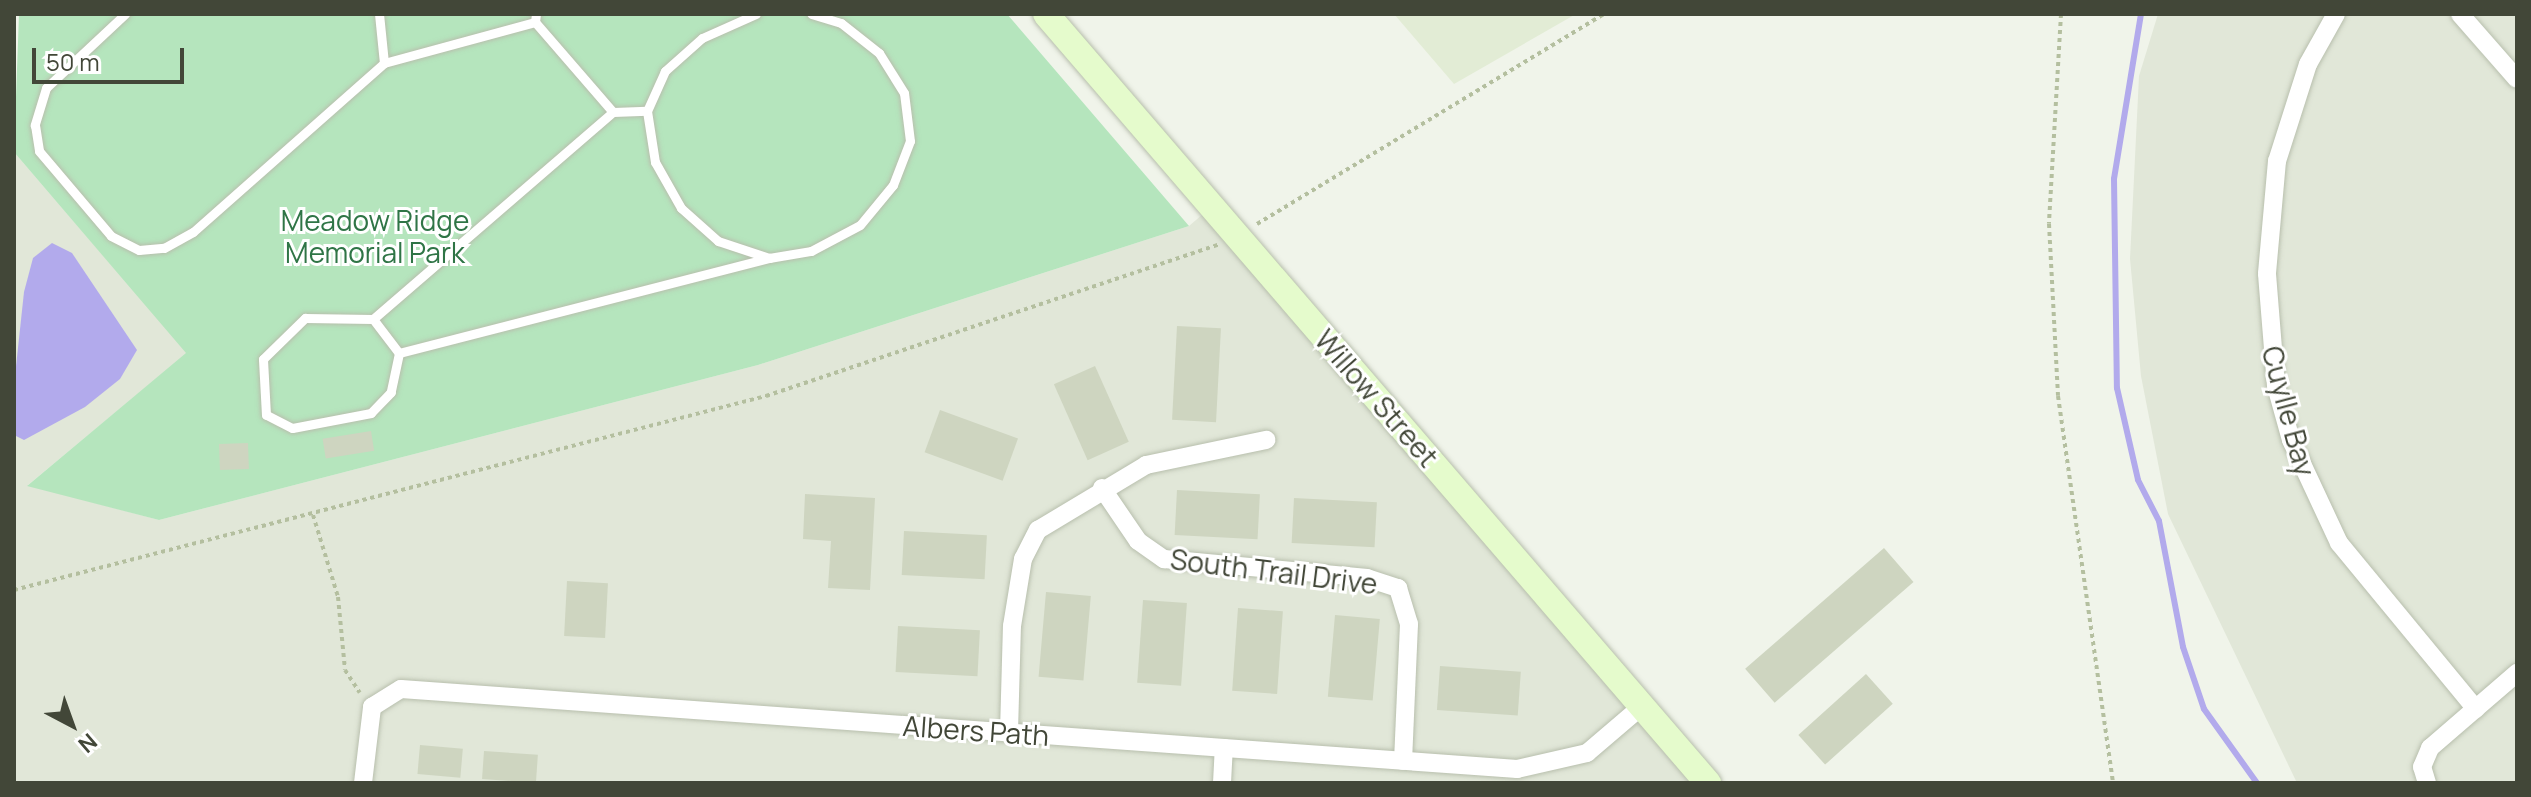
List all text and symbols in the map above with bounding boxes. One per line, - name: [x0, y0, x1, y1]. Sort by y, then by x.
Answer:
- scale bar: [36, 32, 188, 82]
- text: 50 m: [46, 45, 100, 78]
- park label: Meadow Ridge Memorial Park: [281, 203, 469, 269]
- street label: Willow Street: [1308, 323, 1446, 473]
- street label: Cuylle Bay: [2256, 342, 2322, 480]
- street label: South Trail Drive: [1169, 542, 1379, 600]
- north arrow: [32, 685, 112, 765]
- street label: Albers Path: [902, 708, 1050, 752]
- text: N: [72, 727, 104, 760]

